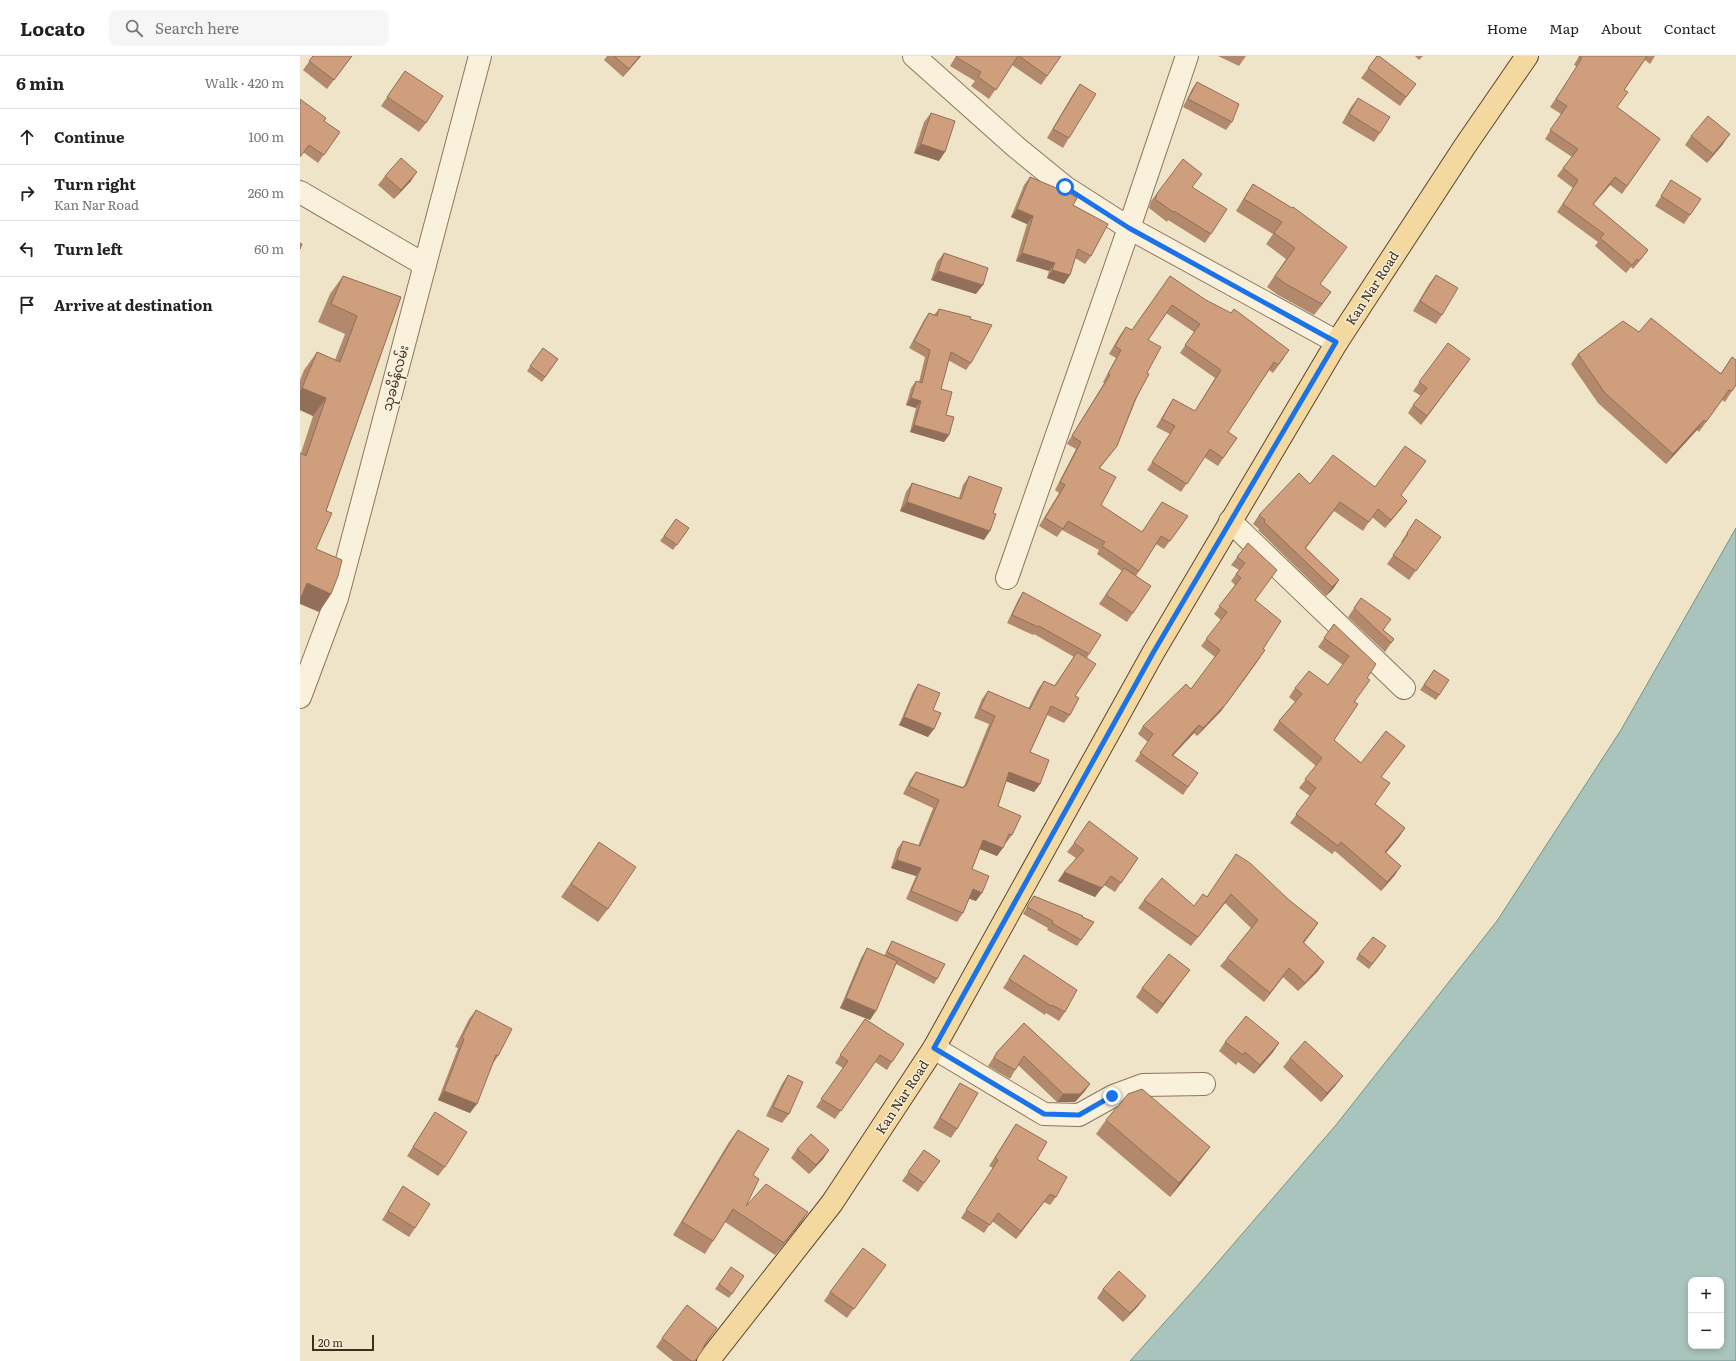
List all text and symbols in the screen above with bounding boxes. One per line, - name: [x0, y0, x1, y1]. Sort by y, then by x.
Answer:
- search box: [109, 10, 389, 46]
- text: Locato: [20, 14, 85, 42]
- text: Search here: [155, 16, 239, 39]
- icon: search: [123, 17, 145, 39]
- text: Home: [1487, 18, 1527, 38]
- text: Map: [1549, 18, 1579, 38]
- text: About: [1601, 18, 1642, 38]
- text: Contact: [1664, 18, 1716, 38]
- text: 6 min: [16, 70, 64, 95]
- text: Walk · 420 m: [205, 73, 284, 92]
- text: Continue: [54, 125, 124, 148]
- icon: ahead: [16, 126, 38, 148]
- text: 100 m: [248, 127, 284, 146]
- text: Turn right: [54, 172, 136, 195]
- route start: [1056, 178, 1074, 196]
- icon: right: [16, 182, 38, 204]
- text: 260 m: [248, 183, 284, 202]
- text: Kan Nar Road: [54, 195, 139, 214]
- text: Turn left: [54, 237, 123, 260]
- icon: left: [16, 238, 38, 260]
- text: 60 m: [254, 239, 284, 258]
- street label: Kan Nar Road: [1340, 247, 1403, 329]
- text: Arrive at destination: [54, 293, 213, 316]
- icon: arrive: [16, 294, 38, 316]
- street label: သုခမိန်လမ်း: [377, 343, 414, 413]
- street label: Kan Nar Road: [870, 1056, 933, 1138]
- route end: [1103, 1087, 1121, 1105]
- map controls: [1688, 1277, 1724, 1349]
- button: +: [1688, 1277, 1724, 1313]
- button: −: [1688, 1313, 1724, 1349]
- scale bar: [312, 1333, 374, 1352]
- text: 20 m: [318, 1334, 343, 1350]

